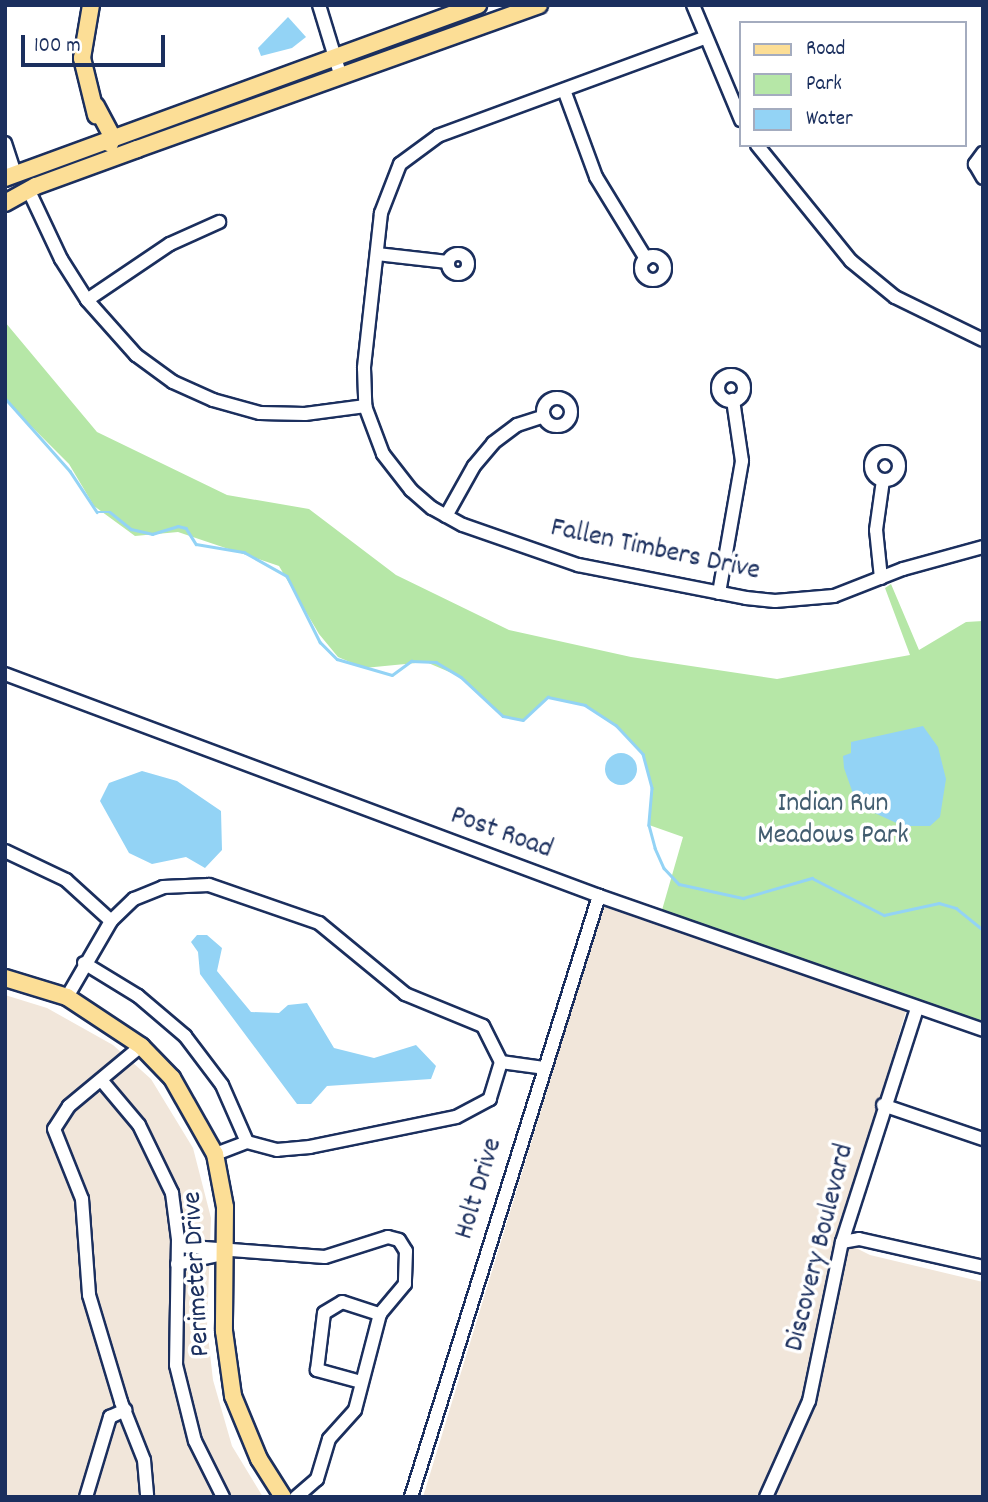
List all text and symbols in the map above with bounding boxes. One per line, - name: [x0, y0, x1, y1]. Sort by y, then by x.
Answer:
- scale bar: [24, 21, 168, 65]
- legend: [740, 21, 967, 147]
- text: 100 m: [34, 32, 81, 62]
- text: Road: [806, 35, 845, 65]
- text: Park: [806, 70, 842, 100]
- text: Water: [806, 105, 853, 135]
- street label: Fallen Timbers Drive: [547, 512, 763, 590]
- park label: Indian Run Meadows Park: [757, 788, 909, 854]
- street label: Post Road: [445, 800, 557, 868]
- street label: Holt Drive: [449, 1134, 511, 1244]
- street label: Discovery Boulevard: [779, 1141, 863, 1355]
- street label: Perimeter Drive: [177, 1190, 219, 1358]

